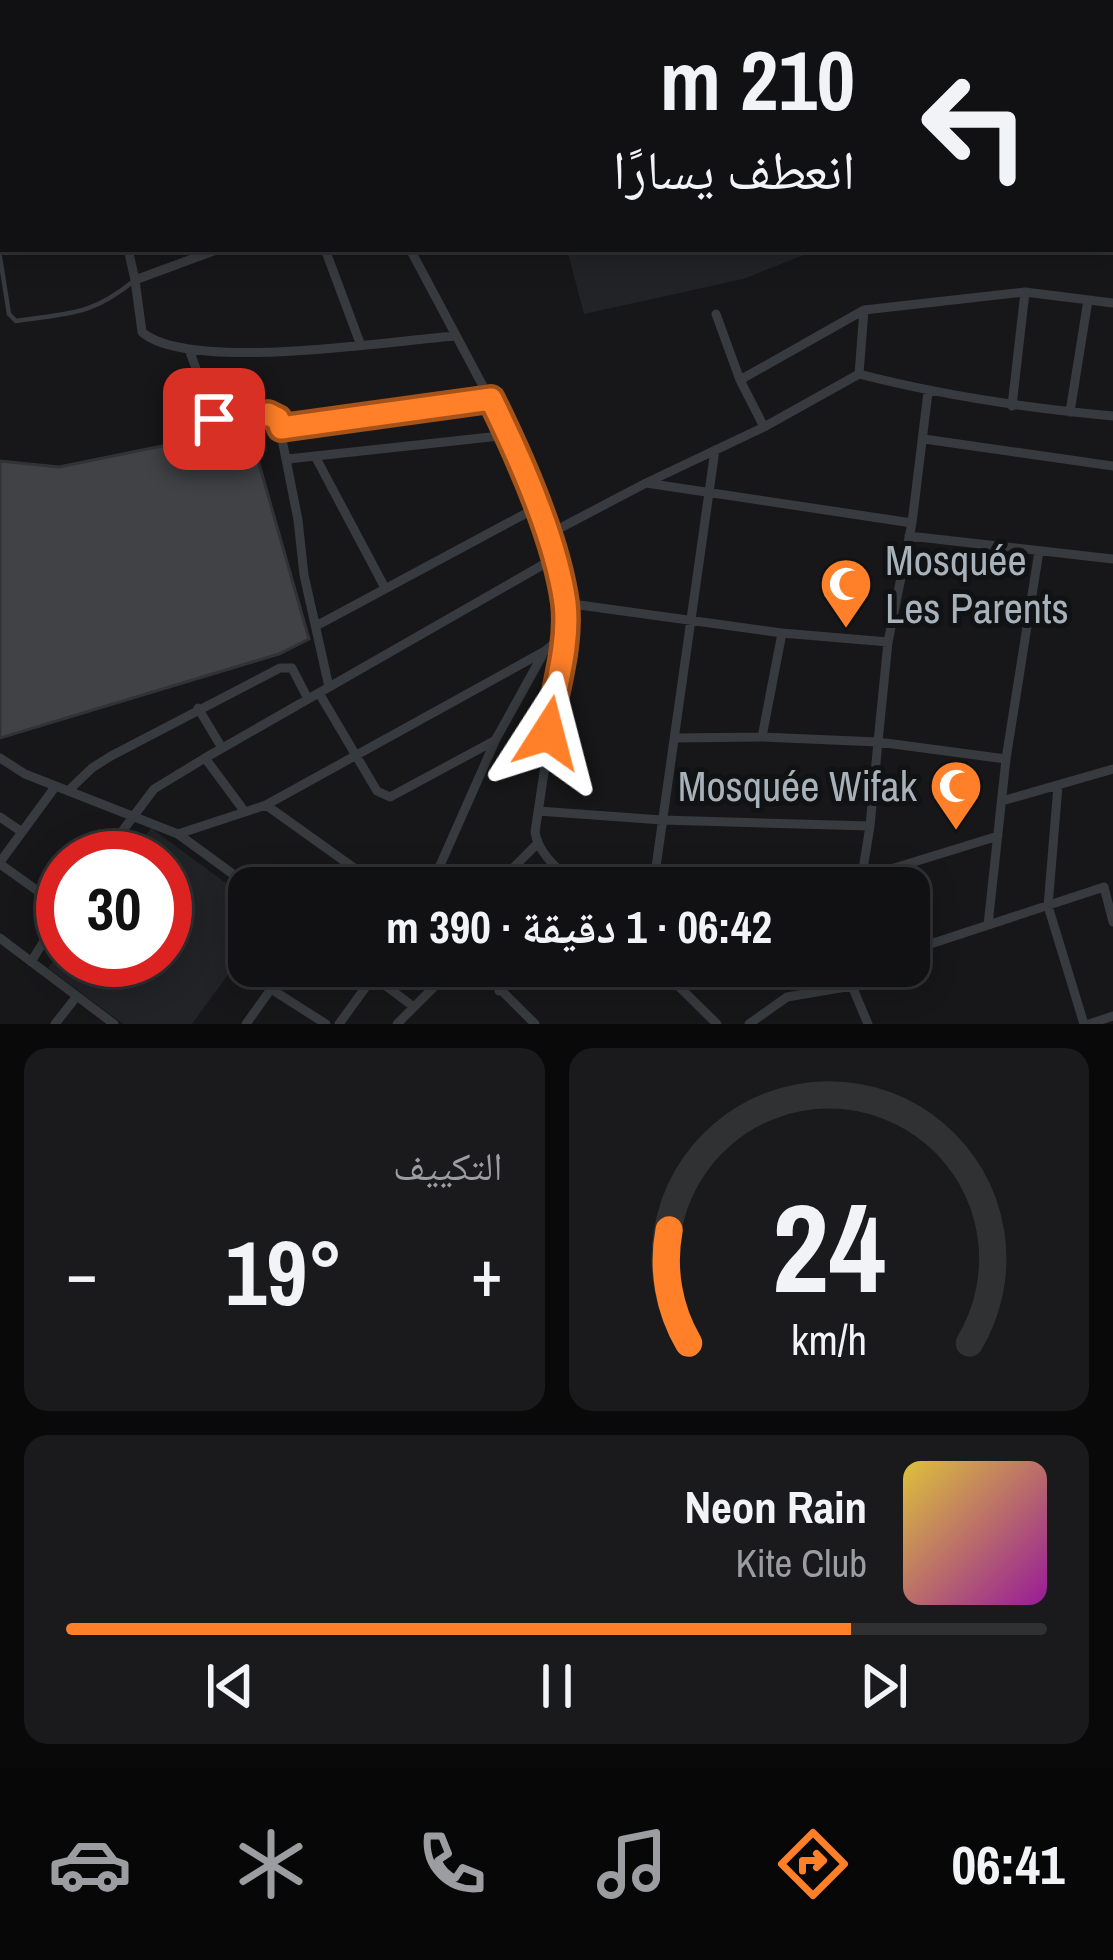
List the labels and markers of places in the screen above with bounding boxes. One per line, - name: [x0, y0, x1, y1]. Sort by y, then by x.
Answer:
- pin: [163, 368, 265, 470]
- place label: Mosquée Les Parents: [885, 532, 1069, 636]
- mosque icon: Mosquée Les Parents: [818, 556, 874, 630]
- place label: Mosquée Wifak: [678, 758, 918, 814]
- mosque icon: Mosquée Wifak: [928, 758, 984, 832]

